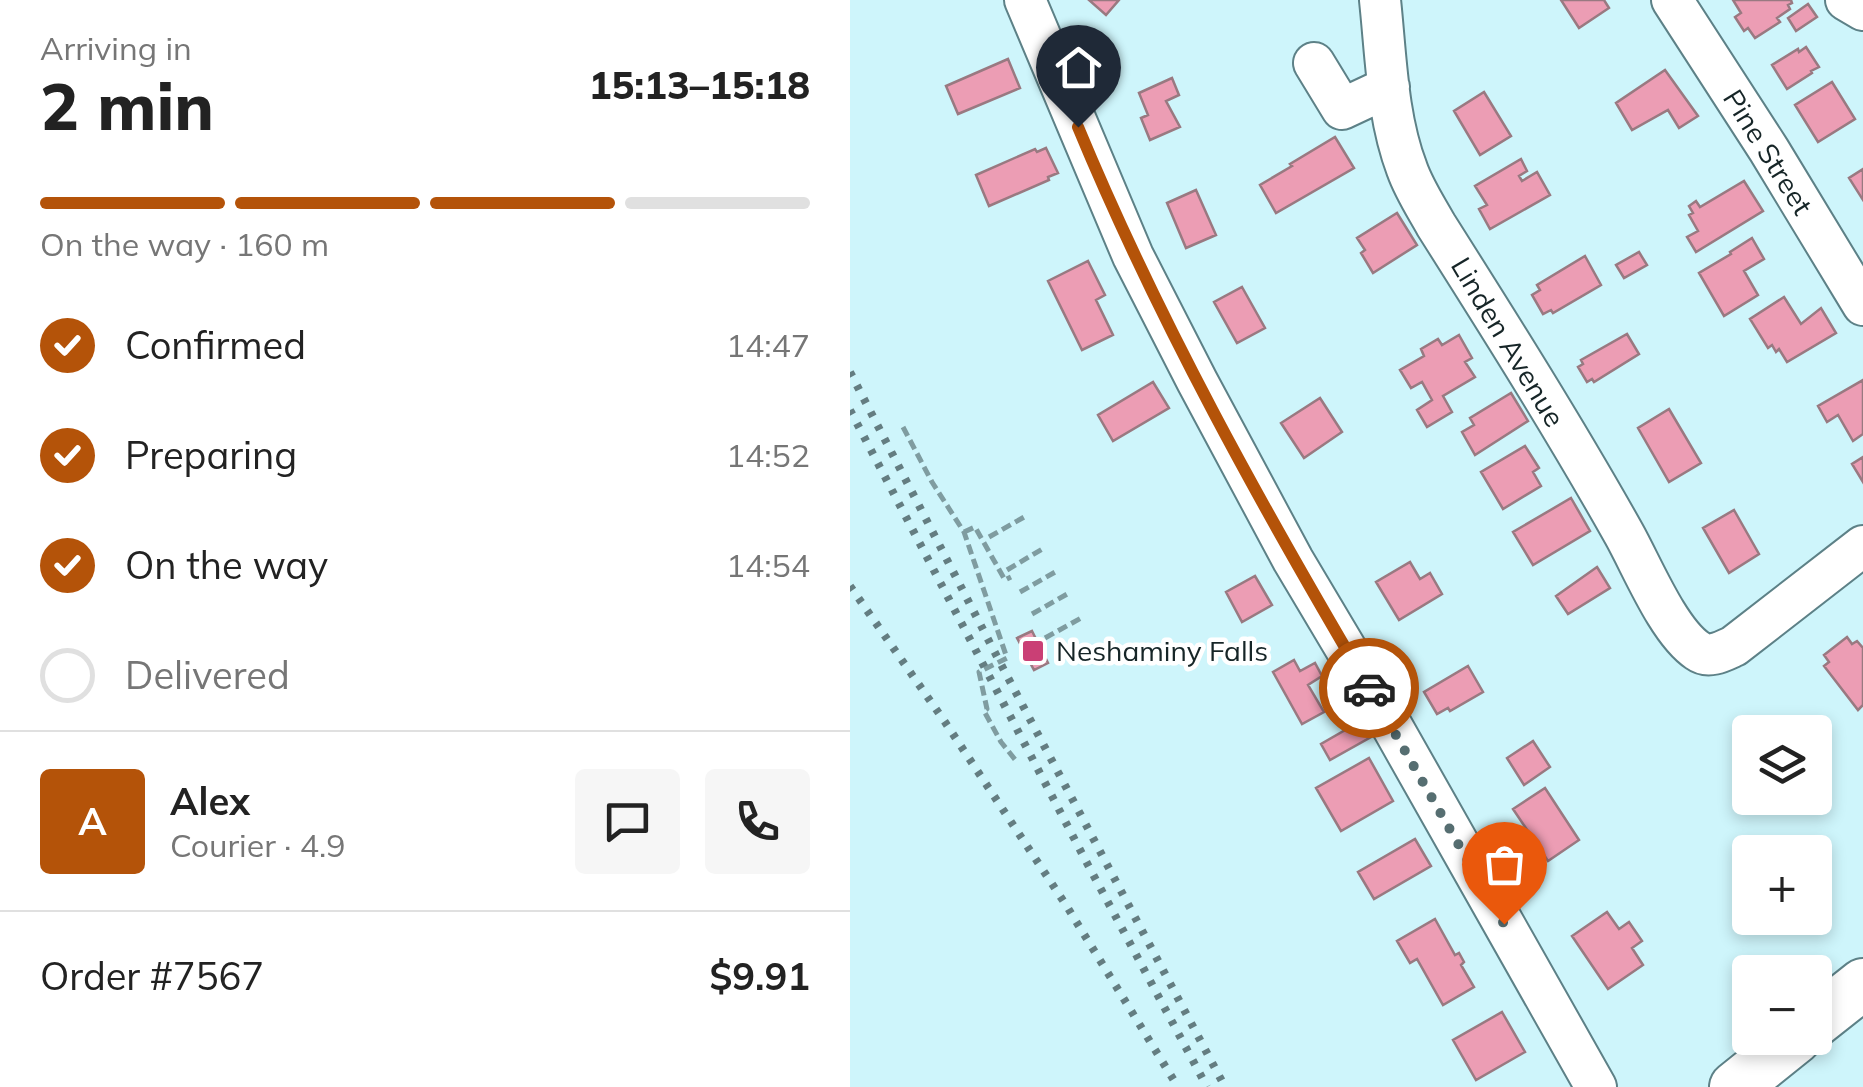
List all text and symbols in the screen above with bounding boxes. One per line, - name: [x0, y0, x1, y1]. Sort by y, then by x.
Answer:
- pin: [1036, 25, 1121, 128]
- text: Arriving in: [40, 28, 192, 68]
- icon: home: [1051, 40, 1106, 95]
- text: 15:13–15:18: [589, 61, 810, 109]
- text: 2 min: [40, 65, 214, 146]
- street label: Pine Street: [1716, 83, 1821, 221]
- text: On the way · 160 m: [40, 224, 329, 264]
- street label: Linden Avenue: [1444, 251, 1573, 433]
- icon: check: [40, 318, 95, 373]
- text: Confirmed: [125, 321, 306, 369]
- text: 14:47: [726, 325, 810, 365]
- icon: check: [40, 428, 95, 483]
- text: Preparing: [125, 431, 297, 479]
- text: 14:52: [726, 435, 810, 475]
- icon: check: [40, 538, 95, 593]
- text: On the way: [125, 541, 328, 589]
- text: 14:54: [726, 545, 810, 585]
- place label: Neshaminy Falls: [1056, 633, 1268, 668]
- marker: Neshaminy Falls: [1020, 638, 1046, 664]
- courier: [1319, 638, 1419, 738]
- text: Delivered: [125, 651, 290, 699]
- icon: car: [1342, 661, 1397, 716]
- map controls: [1732, 715, 1832, 1055]
- button: layers: [1732, 715, 1832, 815]
- button: chat: [575, 769, 680, 874]
- button: phone: [705, 769, 810, 874]
- text: Alex: [170, 777, 250, 825]
- text: A: [78, 797, 107, 845]
- pin: [1462, 822, 1547, 925]
- text: Courier · 4.9: [170, 825, 346, 865]
- button: +: [1732, 835, 1832, 935]
- icon: bag: [1477, 837, 1532, 892]
- text: Order #7567: [40, 952, 264, 1000]
- text: $9.91: [709, 952, 810, 1000]
- button: −: [1732, 955, 1832, 1055]

